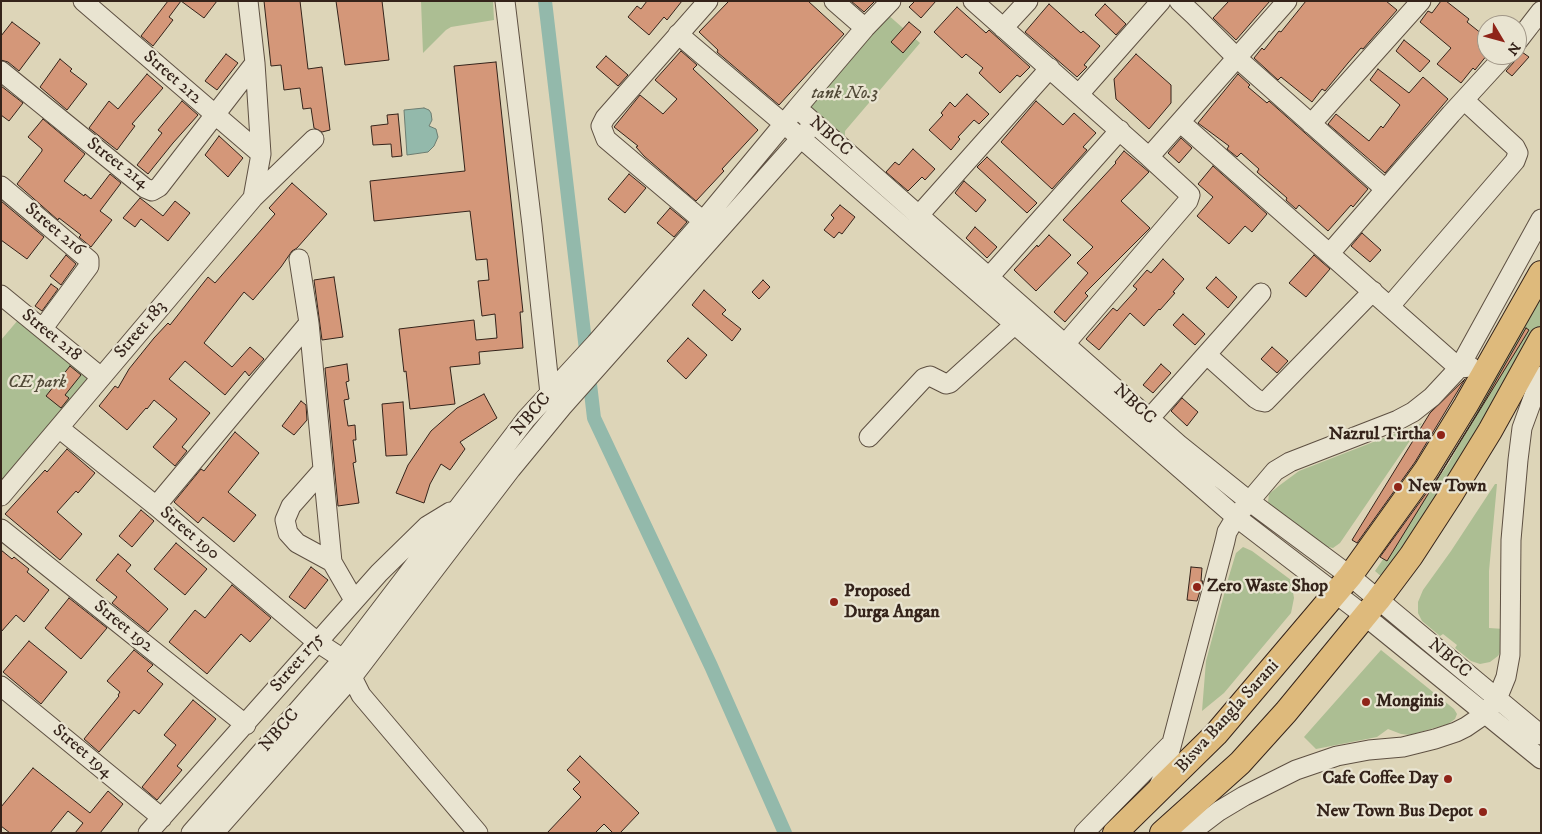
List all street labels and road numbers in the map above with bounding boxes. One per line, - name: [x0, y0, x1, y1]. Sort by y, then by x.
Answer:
- street label: Street 212: [138, 47, 206, 109]
- street label: NBCC: [804, 112, 856, 162]
- street label: Street 214: [82, 134, 152, 194]
- street label: Street 216: [20, 199, 88, 261]
- street label: Street 183: [111, 297, 171, 363]
- street label: Street 218: [17, 305, 85, 367]
- street label: NBCC: [1108, 380, 1160, 430]
- street label: NBCC: [508, 389, 556, 441]
- street label: Street 190: [155, 503, 223, 565]
- street label: Street 192: [89, 596, 157, 658]
- street label: Street 175: [266, 629, 330, 697]
- street label: NBCC: [1423, 635, 1475, 683]
- street label: Biswa Bangla Sarani: [1172, 656, 1284, 778]
- street label: NBCC: [255, 705, 305, 757]
- street label: Street 194: [47, 720, 117, 784]

